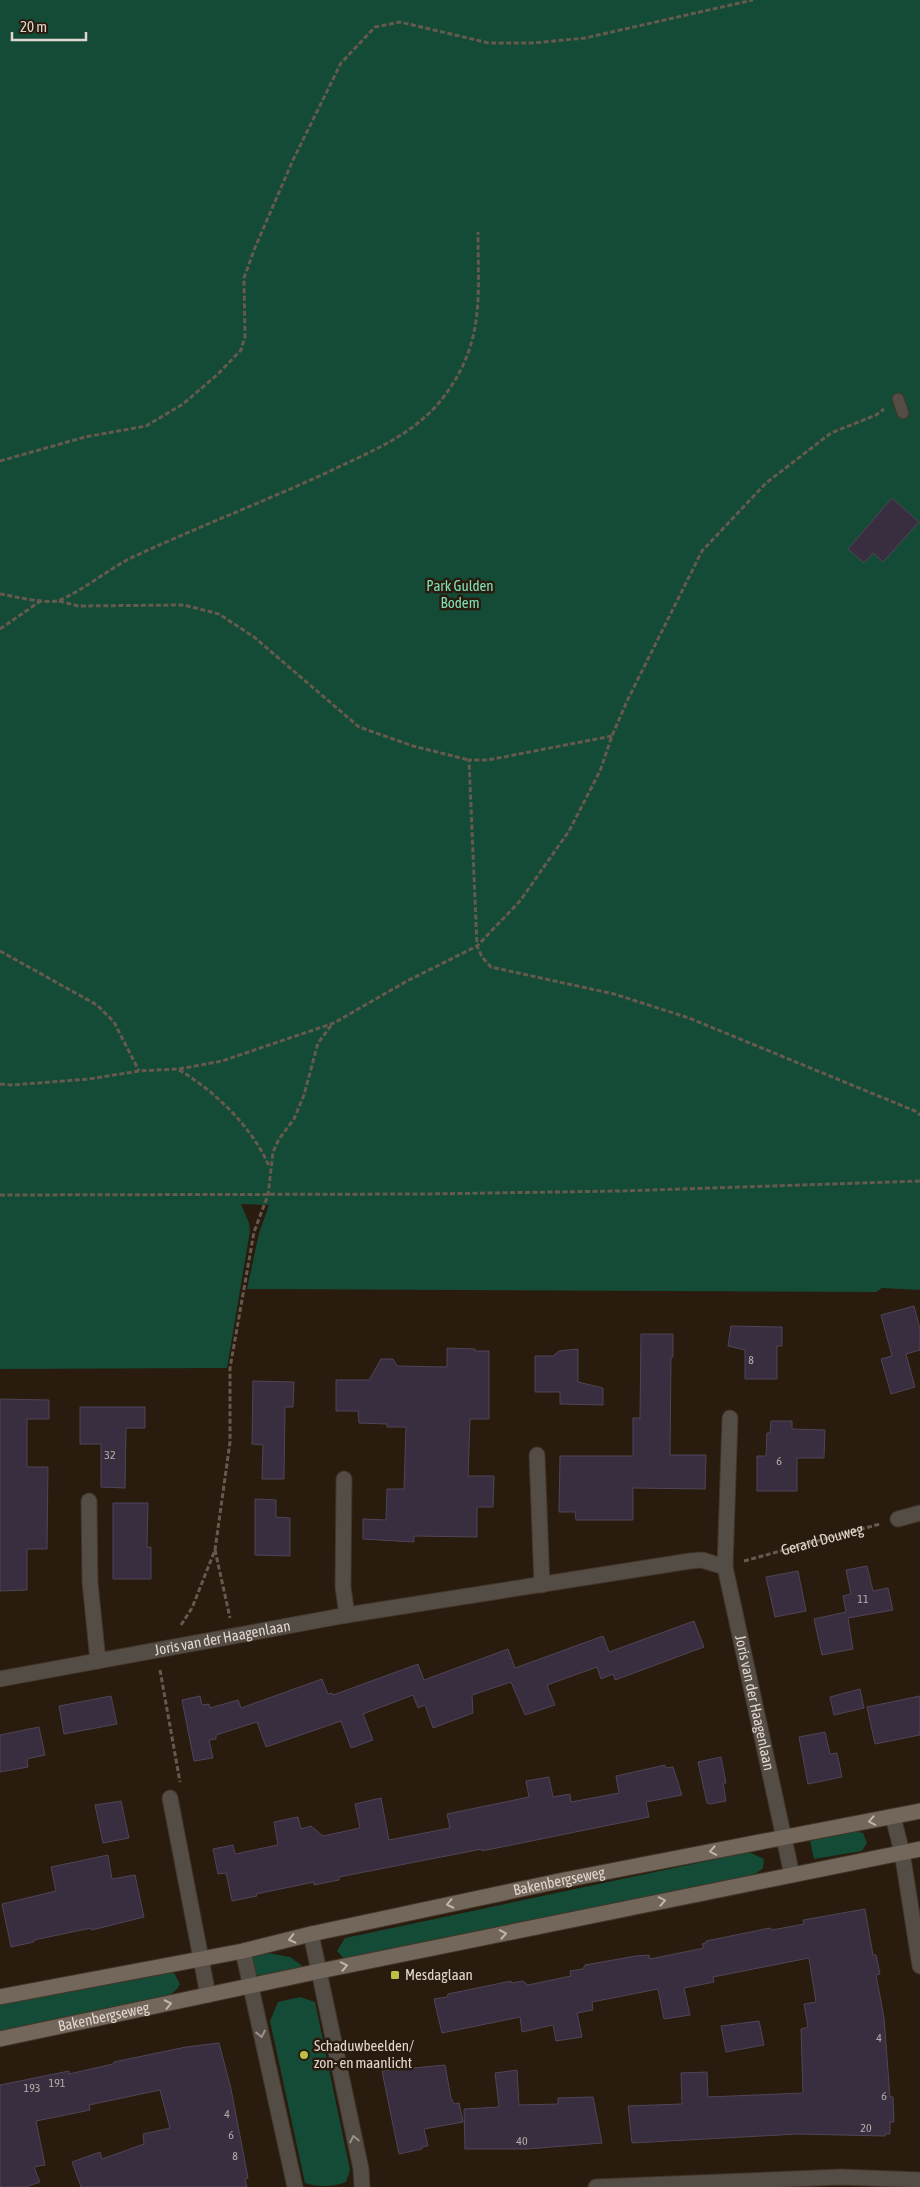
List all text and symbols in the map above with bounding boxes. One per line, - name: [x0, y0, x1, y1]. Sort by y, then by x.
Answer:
- scale bar: [12, 10, 86, 42]
- text: 20 m: [20, 18, 47, 35]
- park label: Park Gulden Bodem: [426, 577, 494, 611]
- house number: 8: [748, 1353, 754, 1367]
- house number: 32: [104, 1448, 116, 1462]
- house number: 6: [776, 1454, 782, 1468]
- street label: Gerard Douweg: [779, 1520, 865, 1559]
- house number: 11: [857, 1592, 869, 1606]
- street label: Joris van der Haagenlaan: [153, 1617, 292, 1658]
- street label: Joris van der Haagenlaan: [732, 1633, 778, 1772]
- one-way arrow: [868, 1815, 877, 1826]
- one-way arrow: [708, 1846, 717, 1856]
- street label: Bakenbergseweg: [512, 1863, 607, 1899]
- one-way arrow: [658, 1896, 666, 1907]
- one-way arrow: [446, 1898, 455, 1909]
- one-way arrow: [498, 1929, 507, 1939]
- one-way arrow: [287, 1933, 296, 1944]
- one-way arrow: [339, 1961, 348, 1971]
- place label: Mesdaglaan: [405, 1966, 473, 1983]
- marker: Mesdaglaan: [389, 1969, 401, 1981]
- street label: Bakenbergseweg: [56, 1998, 151, 2034]
- one-way arrow: [163, 1999, 172, 2010]
- one-way arrow: [255, 2030, 266, 2039]
- house number: 4: [876, 2031, 882, 2045]
- place label: Schaduwbeelden/ zon- en maanlicht: [314, 2037, 414, 2071]
- marker: Schaduwbeelden/ zon- en maanlicht: [298, 2049, 310, 2061]
- house number: 191: [49, 2076, 66, 2090]
- house number: 193: [24, 2081, 40, 2095]
- house number: 6: [881, 2089, 887, 2103]
- house number: 4: [224, 2107, 230, 2121]
- house number: 20: [860, 2121, 872, 2135]
- house number: 6: [228, 2128, 234, 2142]
- house number: 40: [516, 2134, 528, 2148]
- one-way arrow: [350, 2135, 360, 2143]
- house number: 8: [232, 2149, 238, 2163]

